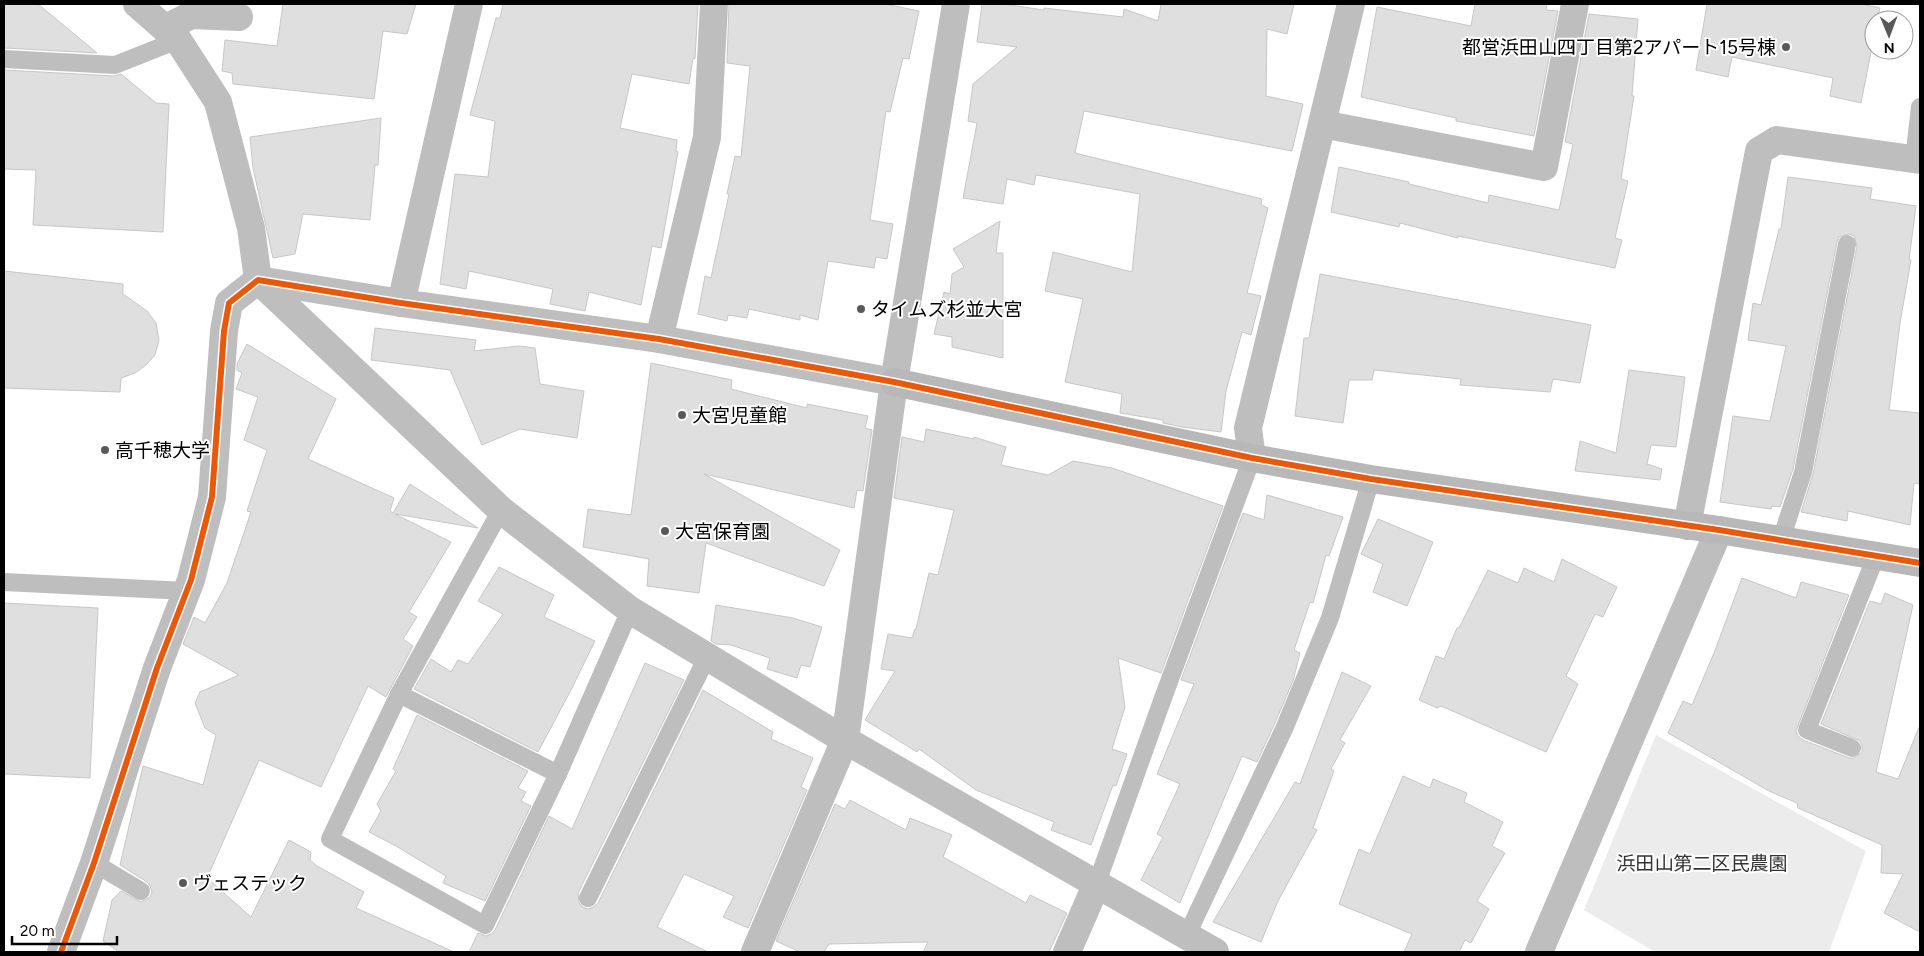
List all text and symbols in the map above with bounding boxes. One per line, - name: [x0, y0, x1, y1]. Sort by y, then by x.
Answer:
- north arrow: [1864, 10, 1914, 60]
- place label: 都営浜田山四丁目第2アパート15号棟: [1462, 36, 1776, 59]
- text: N: [1884, 39, 1895, 56]
- marker: 都営浜田山四丁目第2アパート15号棟: [1780, 41, 1792, 53]
- place label: タイムズ杉並大宮: [871, 298, 1023, 321]
- marker: タイムズ杉並大宮: [855, 303, 867, 315]
- place label: 大宮児童館: [692, 404, 787, 427]
- marker: 大宮児童館: [676, 409, 688, 421]
- place label: 高千穂大学: [115, 439, 210, 462]
- marker: 高千穂大学: [99, 444, 111, 456]
- place label: 大宮保育園: [675, 520, 770, 543]
- marker: 大宮保育園: [659, 525, 671, 537]
- park label: 浜田山第二区民農園: [1616, 852, 1788, 875]
- place label: ヴェステック: [193, 872, 307, 895]
- marker: ヴェステック: [177, 877, 189, 889]
- scale bar: [12, 914, 118, 946]
- text: 20 m: [20, 922, 54, 940]

